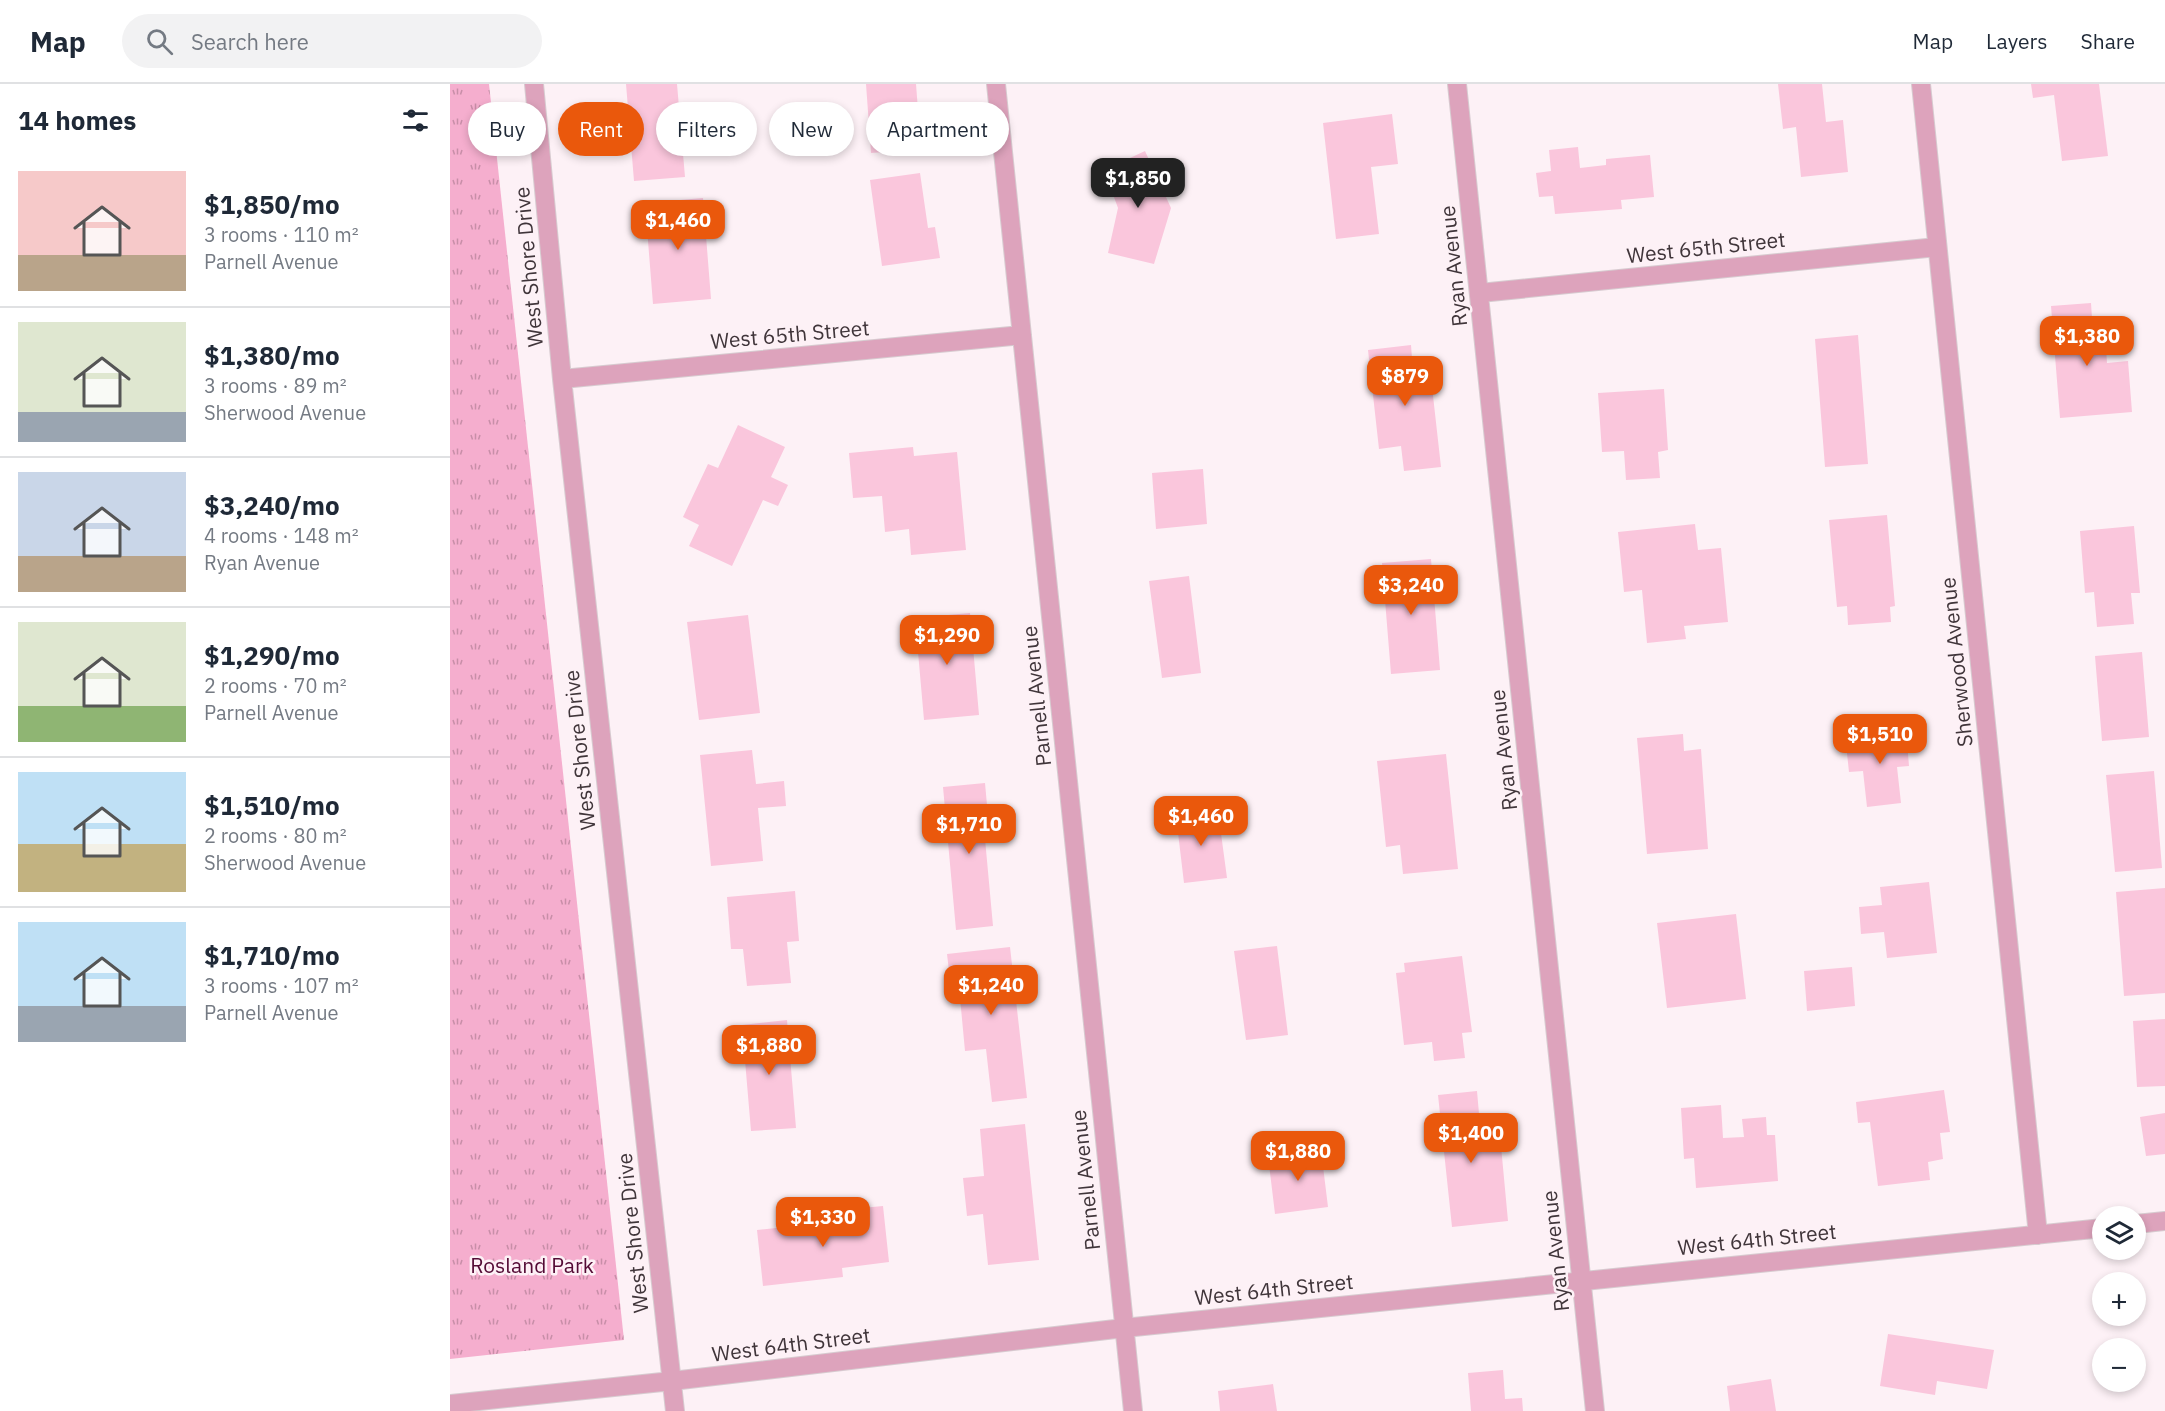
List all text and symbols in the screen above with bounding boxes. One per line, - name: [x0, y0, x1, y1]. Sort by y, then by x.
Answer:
- search box: [122, 14, 542, 68]
- text: Map: [30, 23, 86, 60]
- icon: search: [143, 25, 176, 58]
- text: Search here: [191, 27, 309, 56]
- text: Map: [1913, 27, 1953, 55]
- text: Layers: [1986, 27, 2048, 55]
- text: Share: [2081, 27, 2135, 55]
- chip: Buy: [468, 102, 546, 156]
- chip: Rent: [558, 102, 644, 156]
- chip: Filters: [656, 102, 757, 156]
- chip: New: [769, 102, 854, 156]
- chip: Apartment: [866, 102, 1009, 156]
- text: 14 homes: [18, 103, 136, 137]
- icon: filters: [399, 104, 432, 137]
- pin: $1,850: [1089, 158, 1187, 209]
- text: $1,850: [1105, 164, 1171, 191]
- street label: West Shore Drive: [507, 186, 549, 349]
- text: $1,850/mo: [204, 187, 340, 221]
- icon: home: [66, 195, 138, 267]
- pin: $1,460: [629, 200, 727, 251]
- street label: Ryan Avenue: [1433, 204, 1473, 328]
- text: $1,460: [645, 206, 711, 233]
- text: 3 rooms · 110 m²: [204, 221, 359, 248]
- street label: West 65th Street: [1625, 225, 1787, 269]
- text: Parnell Avenue: [204, 248, 339, 275]
- street label: West 65th Street: [709, 313, 871, 355]
- pin: $1,380: [2038, 316, 2136, 367]
- text: $1,380: [2054, 322, 2120, 349]
- text: $1,380/mo: [204, 338, 340, 372]
- icon: home: [66, 346, 138, 418]
- pin: $879: [1369, 356, 1441, 407]
- text: $879: [1381, 362, 1429, 389]
- text: 3 rooms · 89 m²: [204, 372, 347, 399]
- text: Sherwood Avenue: [204, 399, 366, 426]
- text: $3,240/mo: [204, 488, 340, 522]
- icon: home: [66, 496, 138, 568]
- text: 4 rooms · 148 m²: [204, 522, 359, 549]
- text: Ryan Avenue: [204, 549, 320, 576]
- pin: $3,240: [1362, 565, 1460, 616]
- text: $3,240: [1378, 571, 1444, 598]
- street label: Sherwood Avenue: [1933, 576, 1979, 748]
- pin: $1,290: [898, 615, 996, 666]
- text: $1,290: [914, 621, 980, 648]
- street label: Parnell Avenue: [1015, 624, 1057, 768]
- text: $1,290/mo: [204, 638, 340, 672]
- icon: home: [66, 646, 138, 718]
- street label: West Shore Drive: [557, 669, 601, 832]
- text: 2 rooms · 70 m²: [204, 672, 347, 699]
- street label: Ryan Avenue: [1483, 688, 1523, 812]
- text: Parnell Avenue: [204, 699, 339, 726]
- pin: $1,510: [1831, 714, 1929, 765]
- text: $1,510: [1847, 720, 1913, 747]
- text: $1,510/mo: [204, 788, 340, 822]
- icon: home: [66, 796, 138, 868]
- pin: $1,460: [1152, 796, 1250, 847]
- text: $1,460: [1168, 802, 1234, 829]
- pin: $1,710: [920, 804, 1018, 855]
- text: $1,710: [936, 810, 1002, 837]
- text: 2 rooms · 80 m²: [204, 822, 347, 849]
- text: Sherwood Avenue: [204, 849, 366, 876]
- text: $1,710/mo: [204, 938, 340, 972]
- icon: home: [66, 946, 138, 1018]
- pin: $1,240: [942, 965, 1040, 1016]
- text: $1,240: [958, 971, 1024, 998]
- text: 3 rooms · 107 m²: [204, 972, 359, 999]
- text: Parnell Avenue: [204, 999, 339, 1026]
- pin: $1,880: [720, 1025, 818, 1076]
- text: $1,880: [736, 1031, 802, 1058]
- street label: Parnell Avenue: [1064, 1108, 1106, 1252]
- pin: $1,400: [1422, 1113, 1520, 1164]
- text: $1,400: [1438, 1119, 1504, 1146]
- pin: $1,880: [1249, 1131, 1347, 1182]
- text: $1,880: [1265, 1137, 1331, 1164]
- street label: West Shore Drive: [610, 1152, 654, 1315]
- street label: Ryan Avenue: [1535, 1189, 1575, 1313]
- pin: $1,330: [774, 1197, 872, 1248]
- text: $1,330: [790, 1203, 856, 1230]
- map controls: [2092, 1206, 2146, 1392]
- button: layers: [2092, 1206, 2146, 1260]
- street label: West 64th Street: [1676, 1217, 1838, 1261]
- park label: Rosland Park: [470, 1251, 594, 1279]
- street label: West 64th Street: [1193, 1267, 1355, 1311]
- button: +: [2092, 1272, 2146, 1326]
- street label: West 64th Street: [710, 1320, 872, 1368]
- button: −: [2092, 1338, 2146, 1392]

